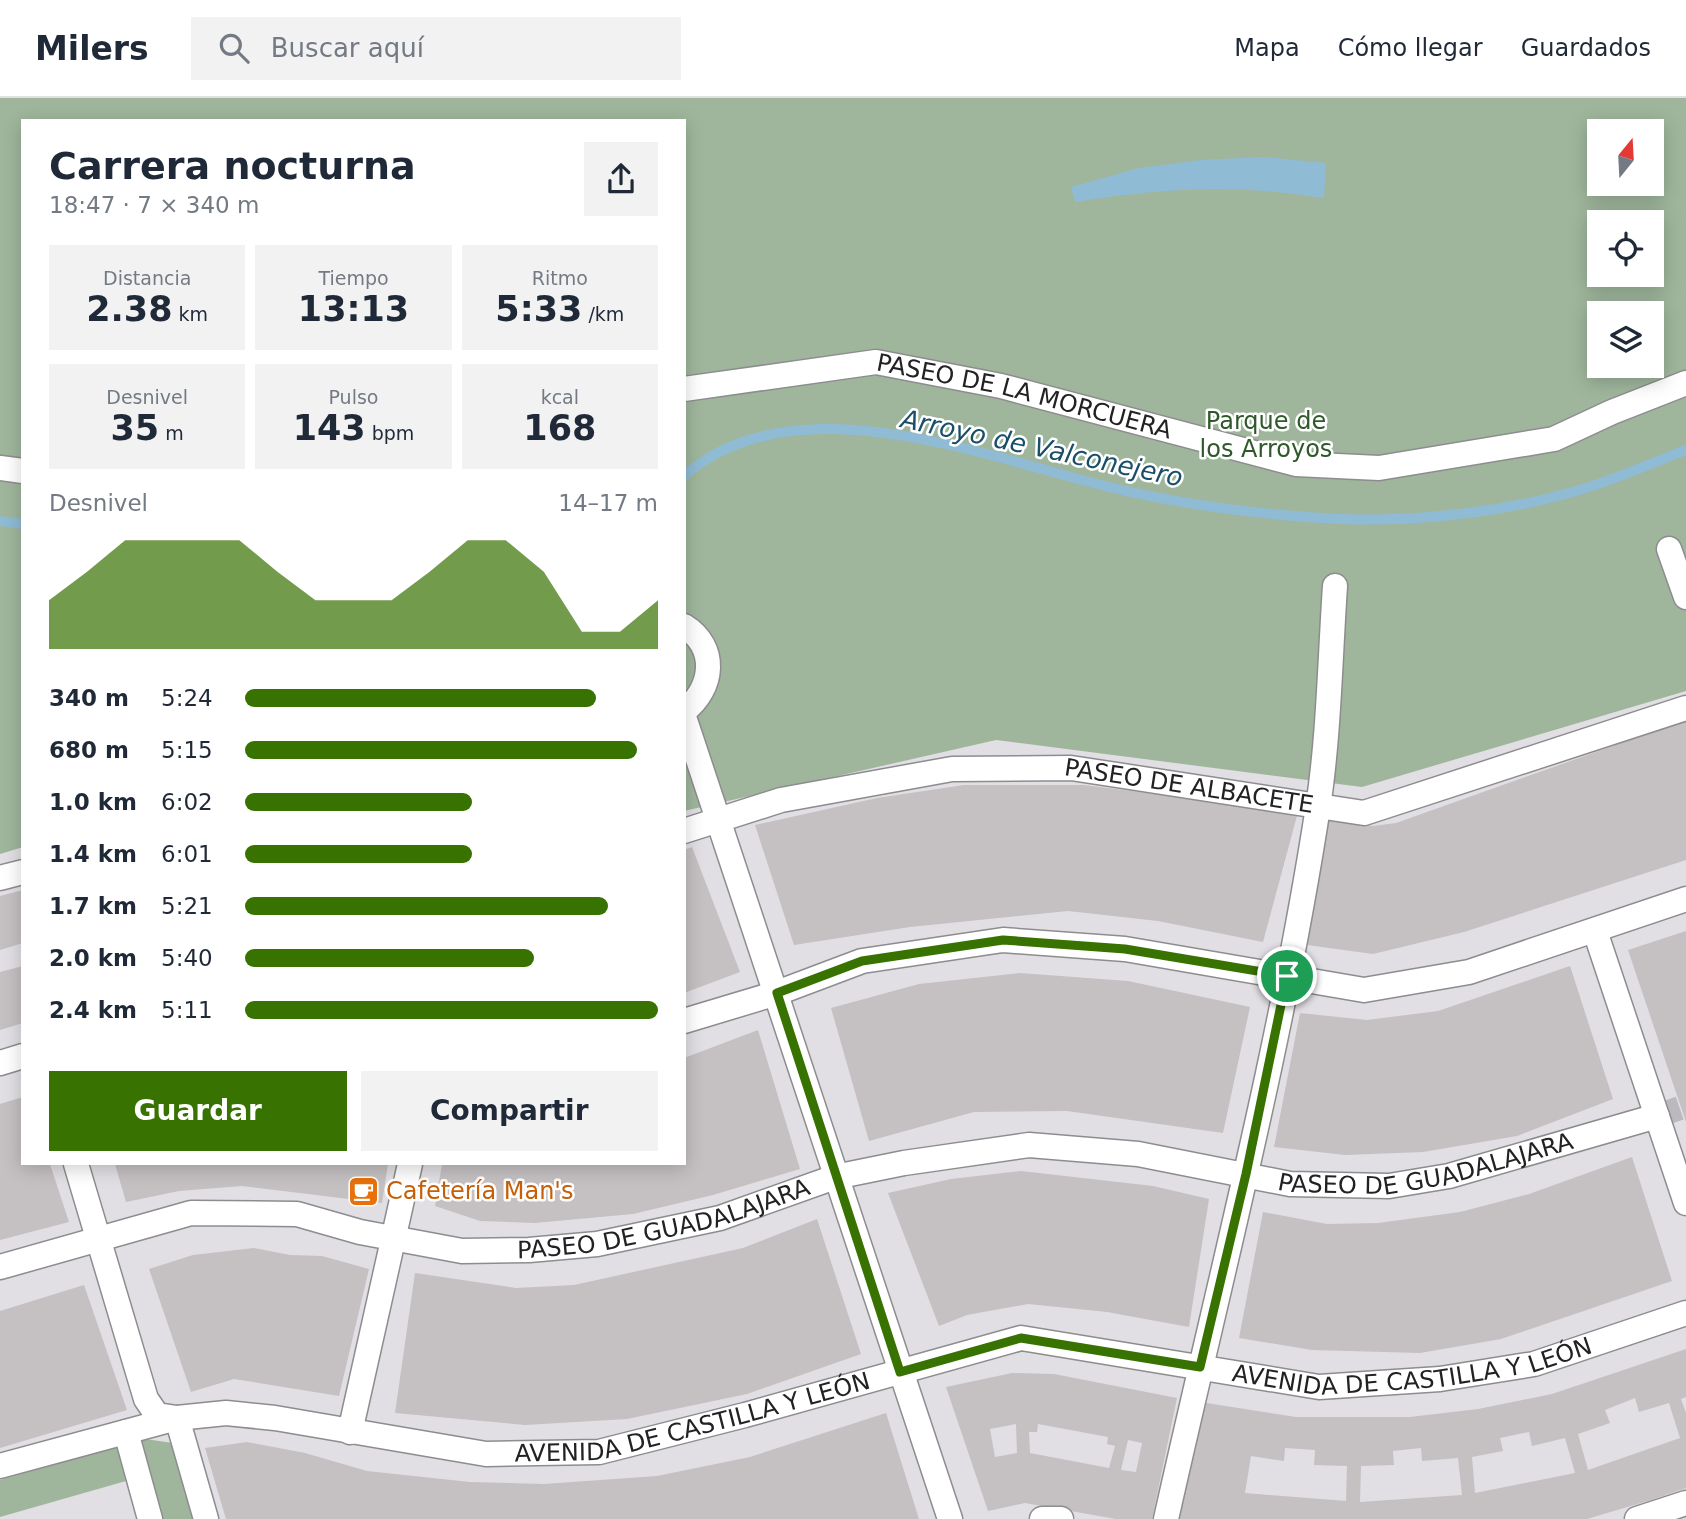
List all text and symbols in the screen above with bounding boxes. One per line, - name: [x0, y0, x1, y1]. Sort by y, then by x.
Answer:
- search box: [191, 17, 681, 80]
- text: Milers: [35, 29, 149, 68]
- icon: search: [215, 29, 253, 67]
- text: Buscar aquí: [271, 33, 424, 63]
- text: Mapa: [1234, 34, 1300, 62]
- text: Cómo llegar: [1338, 34, 1483, 62]
- text: Guardados: [1521, 34, 1651, 62]
- north arrow: [1587, 119, 1664, 196]
- map controls: [1587, 119, 1664, 378]
- button: share: [584, 142, 658, 216]
- text: Carrera nocturna: [49, 144, 416, 188]
- text: 18:47 · 7 × 340 m: [49, 192, 259, 218]
- button: locate: [1587, 210, 1664, 287]
- text: Distancia: [103, 267, 191, 289]
- text: Tiempo: [318, 267, 389, 289]
- text: Ritmo: [532, 267, 588, 289]
- text: 2.38: [86, 289, 173, 329]
- text: 13:13: [298, 289, 409, 329]
- text: 5:33: [495, 289, 582, 329]
- button: layers: [1587, 301, 1664, 378]
- text: km: [173, 303, 208, 325]
- text: /km: [582, 303, 624, 325]
- street label: PASEO DE LA MORCUERA: [874, 348, 1175, 445]
- text: Desnivel: [106, 386, 188, 408]
- text: Pulso: [329, 386, 378, 408]
- text: kcal: [541, 386, 579, 408]
- water label: Arroyo de Valconejero: [896, 403, 1186, 493]
- park label: Parque de los Arroyos: [1200, 407, 1332, 463]
- text: 35: [111, 408, 159, 448]
- text: 143: [293, 408, 366, 448]
- text: 168: [523, 408, 596, 448]
- text: m: [159, 422, 184, 444]
- text: bpm: [366, 422, 414, 444]
- text: Desnivel: [49, 490, 148, 516]
- text: 14–17 m: [558, 490, 658, 516]
- text: 340 m: [49, 685, 129, 711]
- text: 5:24: [161, 685, 213, 711]
- text: 680 m: [49, 737, 129, 763]
- text: 5:15: [161, 737, 213, 763]
- street label: PASEO DE ALBACETE: [1063, 753, 1315, 819]
- text: 1.0 km: [49, 789, 137, 815]
- text: 6:02: [161, 789, 213, 815]
- text: 1.4 km: [49, 841, 137, 867]
- text: 6:01: [161, 841, 213, 867]
- text: 1.7 km: [49, 893, 137, 919]
- text: 5:21: [161, 893, 213, 919]
- text: 2.0 km: [49, 945, 137, 971]
- text: 5:40: [161, 945, 213, 971]
- pin: [1257, 946, 1317, 1006]
- icon: arrive: [1268, 957, 1306, 995]
- text: 2.4 km: [49, 997, 137, 1023]
- text: 5:11: [161, 997, 213, 1023]
- button: Guardar: [49, 1071, 347, 1151]
- button: Compartir: [361, 1071, 658, 1151]
- street label: PASEO DE GUADALAJARA: [1276, 1127, 1577, 1201]
- street label: PASEO DE GUADALAJARA: [517, 1173, 814, 1264]
- cafe icon: Cafetería Man's: [346, 1174, 380, 1208]
- place label: Cafetería Man's: [386, 1177, 573, 1205]
- street label: AVENIDA DE CASTILLA Y LEÓN: [1230, 1332, 1595, 1401]
- street label: AVENIDA DE CASTILLA Y LEÓN: [514, 1367, 873, 1467]

